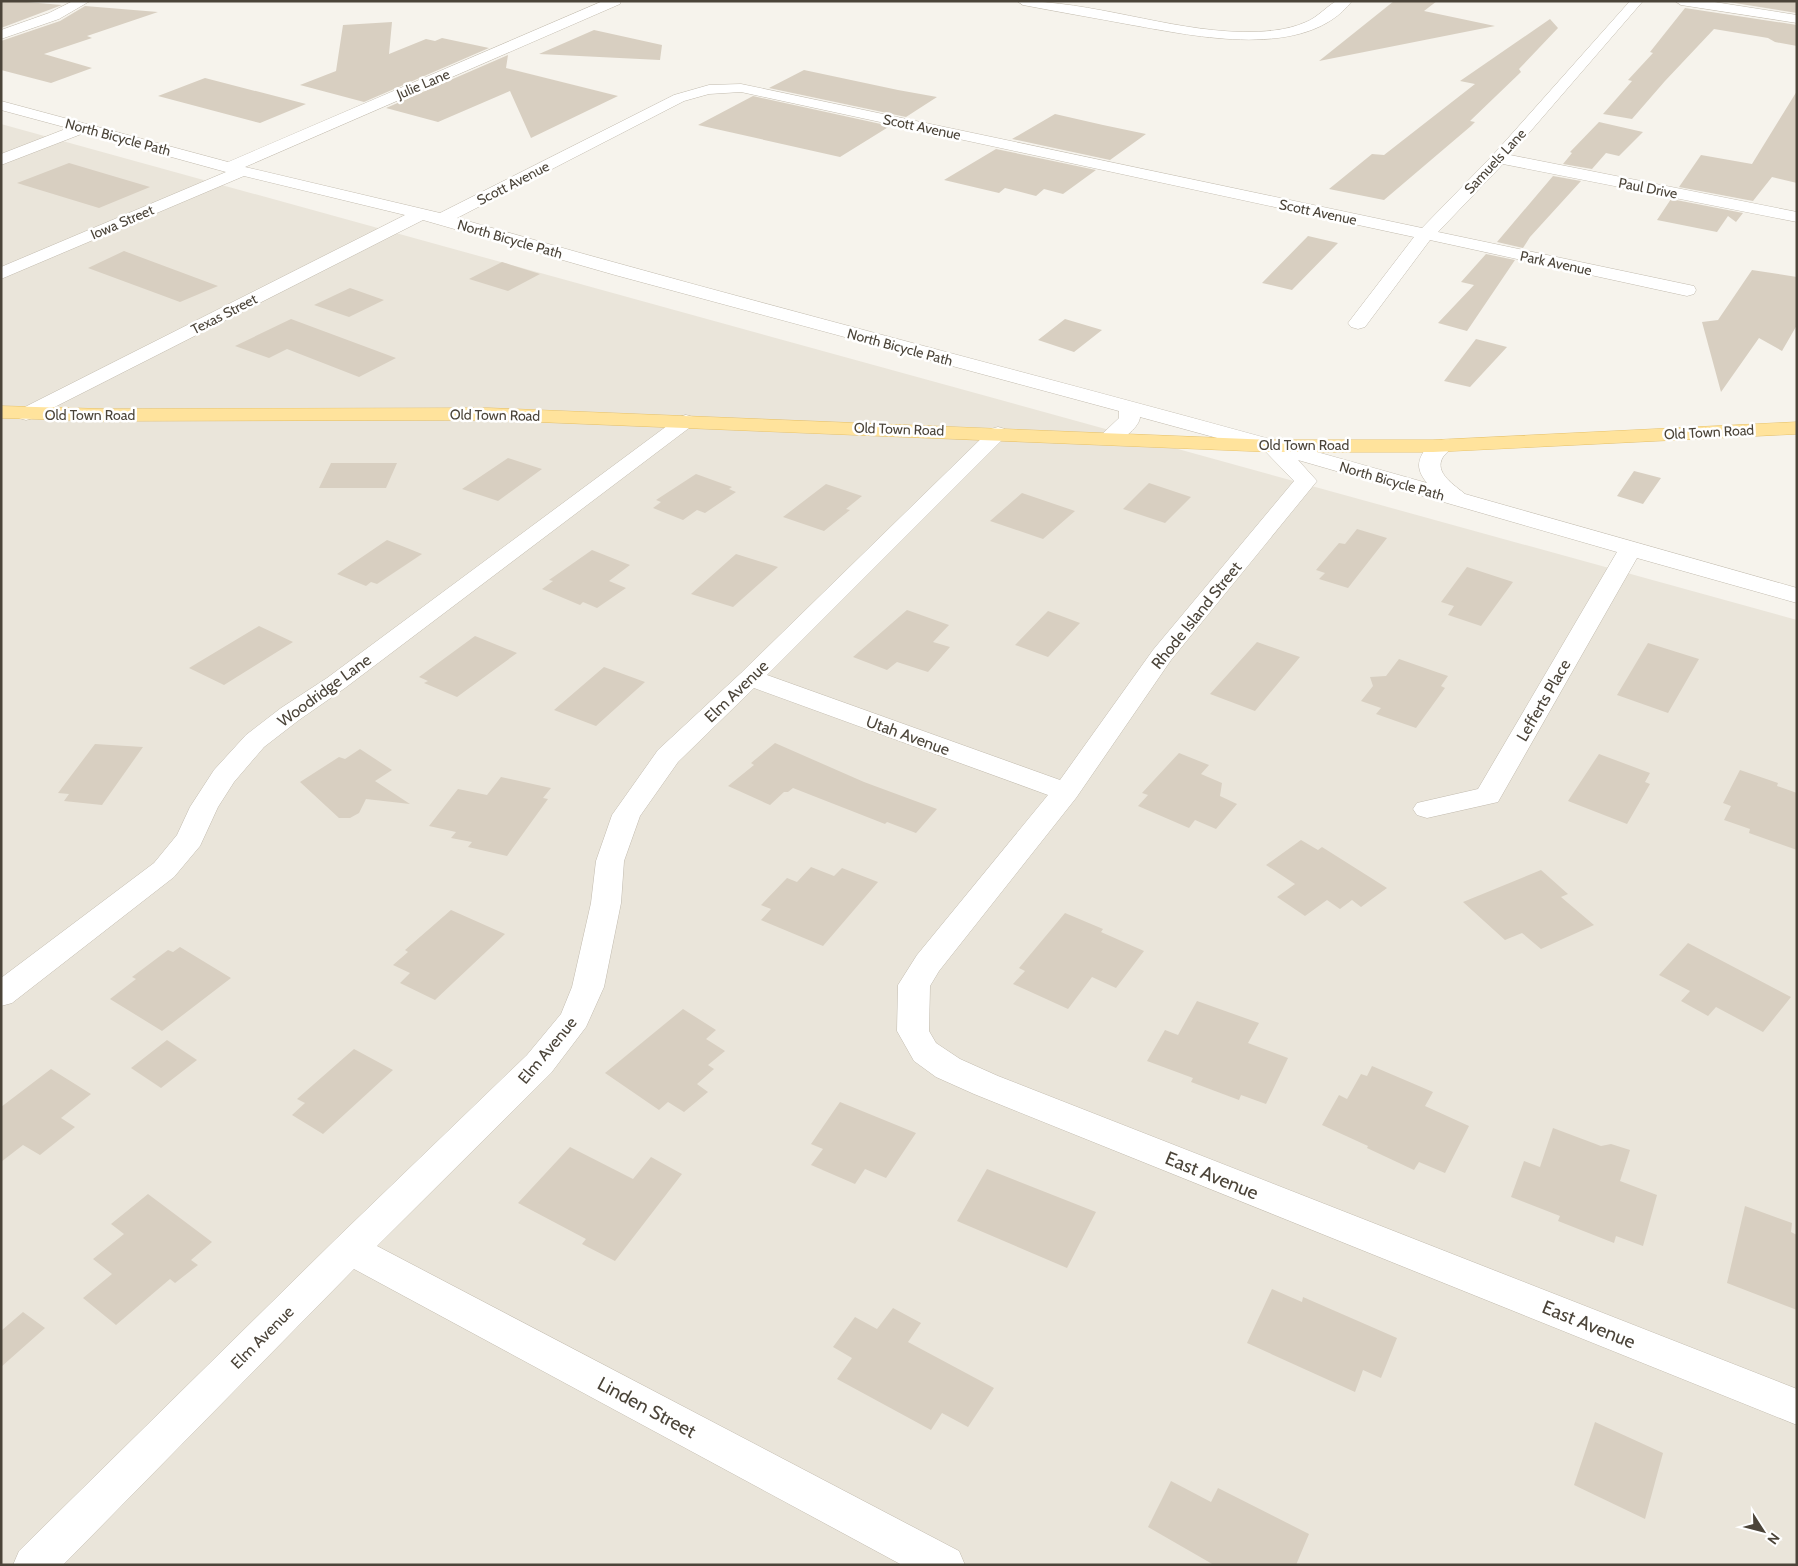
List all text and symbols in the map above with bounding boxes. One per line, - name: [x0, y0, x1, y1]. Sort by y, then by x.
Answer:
- street label: Julie Lane: [393, 65, 452, 104]
- street label: Scott Avenue: [881, 110, 963, 144]
- street label: North Bicycle Path: [63, 114, 173, 160]
- street label: Samuels Lane: [1460, 125, 1530, 197]
- street label: Scott Avenue: [474, 157, 552, 209]
- street label: Paul Drive: [1617, 173, 1679, 203]
- street label: Scott Avenue: [1277, 195, 1359, 229]
- street label: Iowa Street: [88, 201, 157, 243]
- street label: North Bicycle Path: [455, 215, 565, 263]
- street label: Park Avenue: [1519, 247, 1593, 279]
- street label: Texas Street: [188, 290, 260, 338]
- street label: North Bicycle Path: [845, 324, 955, 370]
- street label: Old Town Road: [450, 405, 540, 425]
- street label: Old Town Road: [45, 406, 135, 424]
- street label: Old Town Road: [854, 418, 944, 440]
- street label: Old Town Road: [1663, 421, 1755, 443]
- street label: Old Town Road: [1259, 436, 1349, 454]
- street label: North Bicycle Path: [1337, 457, 1447, 505]
- street label: Rhode Island Street: [1147, 557, 1246, 673]
- street label: Woodridge Lane: [274, 650, 375, 731]
- street label: Elm Avenue: [701, 656, 772, 726]
- street label: Lefferts Place: [1512, 656, 1574, 744]
- street label: Utah Avenue: [863, 712, 952, 759]
- street label: Elm Avenue: [514, 1013, 581, 1087]
- street label: East Avenue: [1162, 1146, 1262, 1205]
- street label: East Avenue: [1539, 1295, 1639, 1354]
- street label: Elm Avenue: [227, 1302, 298, 1373]
- street label: Linden Street: [594, 1372, 700, 1443]
- north arrow: [1738, 1506, 1788, 1556]
- text: N: [1763, 1529, 1784, 1548]

